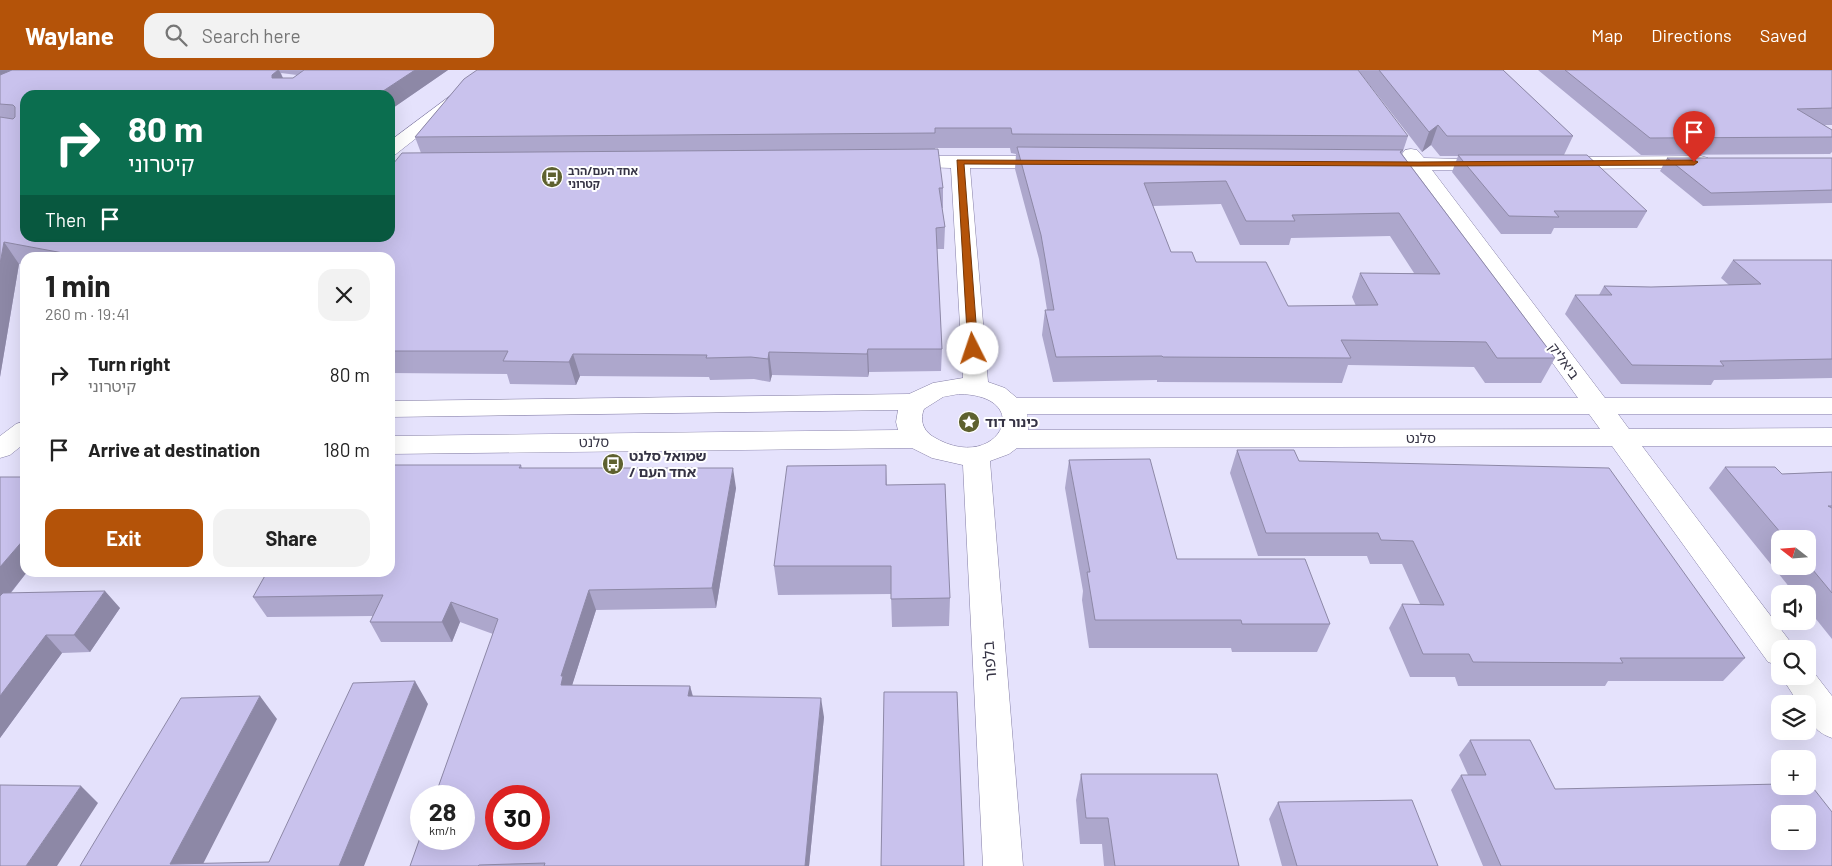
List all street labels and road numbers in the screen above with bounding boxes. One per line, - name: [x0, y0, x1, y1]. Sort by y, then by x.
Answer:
- street label: ביאליק: [1545, 339, 1583, 382]
- street label: סלנט: [1406, 429, 1436, 446]
- street label: סלנט: [579, 433, 609, 450]
- street label: בלפור: [978, 640, 999, 682]

